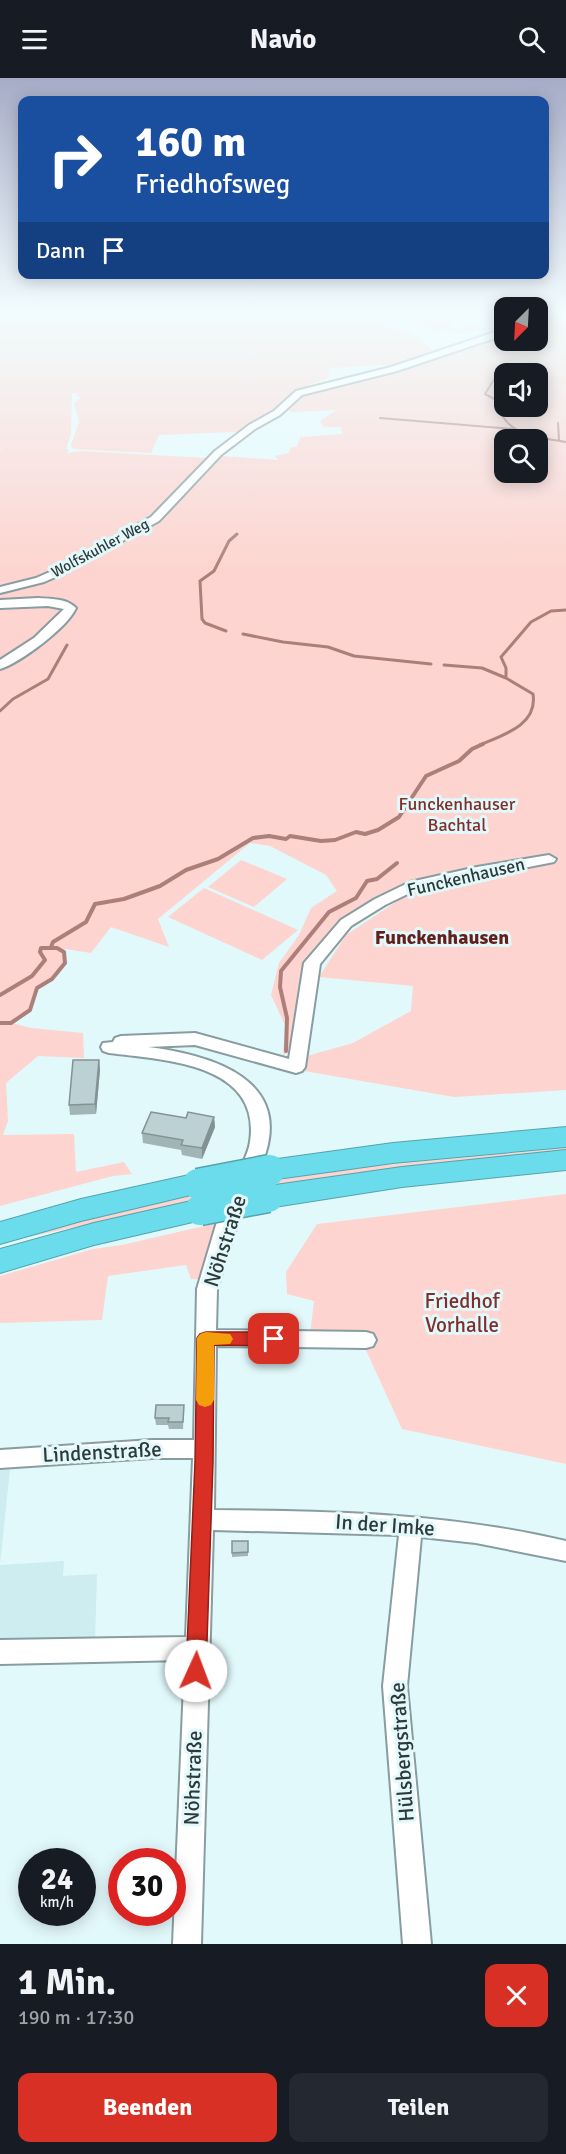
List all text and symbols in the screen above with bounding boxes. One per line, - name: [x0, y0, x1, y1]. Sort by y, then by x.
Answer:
- icon: menu: [18, 23, 51, 56]
- text: Navio: [250, 23, 316, 56]
- icon: search: [515, 23, 548, 56]
- text: 160 m: [135, 117, 246, 168]
- icon: right: [36, 120, 114, 198]
- text: Friedhofsweg: [135, 168, 290, 201]
- icon: arrive: [97, 234, 130, 267]
- text: Dann: [36, 237, 85, 264]
- north arrow: [494, 297, 548, 351]
- map controls: [494, 297, 548, 483]
- button: sound: [494, 363, 548, 417]
- button: search: [494, 429, 548, 483]
- street label: Wolfskuhler Weg: [48, 515, 152, 581]
- park label: Funckenhauser Bachtal: [399, 793, 516, 836]
- street label: Funckenhausen: [405, 853, 527, 901]
- district label: Funckenhausen: [375, 925, 509, 950]
- street label: Nöhstraße: [198, 1192, 252, 1290]
- park label: Friedhof Vorhalle: [424, 1288, 501, 1338]
- pin: [248, 1313, 299, 1364]
- icon: arrive: [257, 1322, 290, 1355]
- street label: Lindenstraße: [42, 1436, 162, 1468]
- street label: In der Imke: [334, 1509, 436, 1541]
- position arrow: [164, 1639, 228, 1703]
- street label: Hülsbergstraße: [384, 1681, 420, 1823]
- street label: Nöhstraße: [178, 1730, 208, 1826]
- speed limit sign: 30: [108, 1848, 186, 1926]
- text: 24: [41, 1861, 73, 1898]
- text: km/h: [40, 1893, 74, 1911]
- text: 1 Min.: [18, 1960, 116, 2005]
- button: close: [485, 1964, 548, 2027]
- text: 190 m · 17:30: [18, 2005, 134, 2030]
- button: Beenden: [18, 2073, 277, 2142]
- button: Teilen: [289, 2073, 548, 2142]

